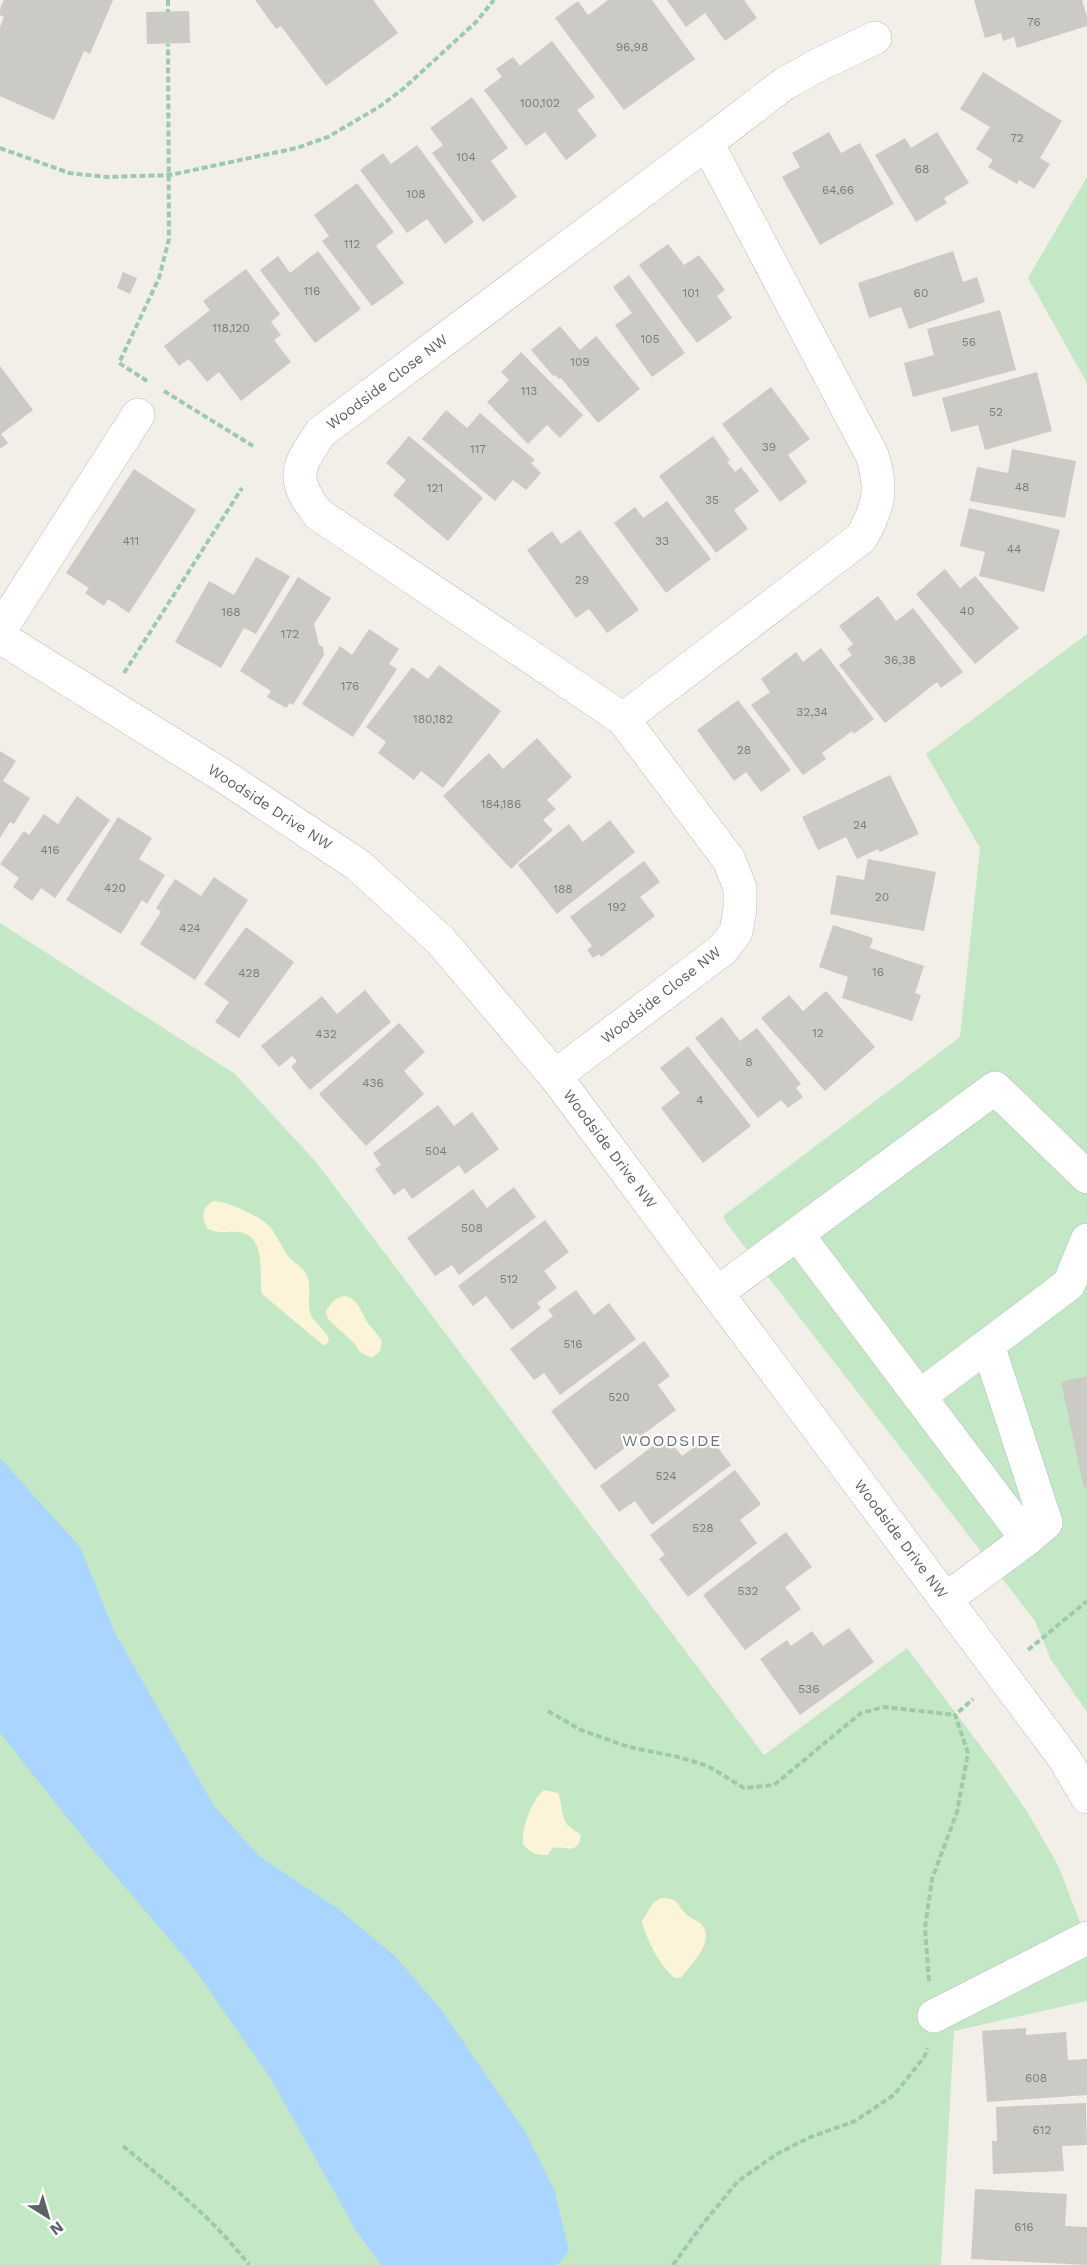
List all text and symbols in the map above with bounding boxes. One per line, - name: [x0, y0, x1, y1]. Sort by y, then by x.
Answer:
- house number: 76: [1027, 15, 1041, 29]
- house number: 96,98: [616, 40, 648, 54]
- house number: 100,102: [520, 96, 560, 110]
- house number: 72: [1010, 131, 1024, 145]
- house number: 104: [456, 150, 476, 164]
- house number: 68: [915, 162, 929, 176]
- house number: 64,66: [822, 183, 854, 197]
- house number: 108: [406, 187, 426, 201]
- house number: 112: [344, 237, 360, 251]
- house number: 116: [304, 284, 320, 298]
- house number: 101: [683, 286, 699, 300]
- house number: 60: [914, 286, 928, 300]
- house number: 118,120: [212, 321, 250, 335]
- street label: Woodside Close NW: [323, 330, 451, 434]
- house number: 105: [640, 332, 660, 346]
- house number: 56: [962, 335, 976, 349]
- house number: 109: [570, 355, 590, 369]
- house number: 113: [521, 384, 537, 398]
- house number: 52: [989, 405, 1003, 419]
- house number: 39: [762, 440, 776, 454]
- house number: 117: [470, 442, 486, 456]
- house number: 48: [1015, 480, 1029, 494]
- house number: 121: [427, 481, 443, 495]
- house number: 35: [705, 493, 719, 507]
- house number: 411: [123, 534, 139, 548]
- house number: 33: [655, 534, 669, 548]
- house number: 44: [1007, 542, 1021, 556]
- house number: 29: [575, 573, 589, 587]
- house number: 40: [960, 604, 974, 618]
- house number: 168: [221, 605, 241, 619]
- house number: 172: [281, 627, 299, 641]
- house number: 36,38: [884, 653, 916, 667]
- house number: 176: [341, 679, 359, 693]
- house number: 32,34: [796, 705, 828, 719]
- house number: 180,182: [413, 712, 453, 726]
- house number: 28: [737, 743, 751, 757]
- street label: Woodside Drive NW: [205, 760, 335, 854]
- house number: 184,186: [481, 797, 521, 811]
- house number: 24: [853, 818, 867, 832]
- house number: 416: [40, 843, 60, 857]
- house number: 420: [104, 881, 126, 895]
- house number: 188: [553, 882, 573, 896]
- house number: 20: [875, 890, 889, 904]
- house number: 192: [607, 900, 627, 914]
- house number: 424: [179, 921, 201, 935]
- street label: Woodside Close NW: [597, 943, 725, 1047]
- house number: 16: [872, 965, 884, 979]
- house number: 428: [238, 966, 260, 980]
- house number: 12: [812, 1026, 824, 1040]
- house number: 432: [315, 1027, 337, 1041]
- house number: 8: [745, 1055, 753, 1069]
- house number: 436: [362, 1076, 384, 1090]
- street label: Woodside Drive NW: [559, 1086, 661, 1212]
- house number: 4: [696, 1093, 704, 1107]
- house number: 504: [425, 1144, 447, 1158]
- house number: 508: [461, 1221, 483, 1235]
- house number: 512: [500, 1272, 518, 1286]
- house number: 516: [564, 1337, 582, 1351]
- house number: 520: [608, 1390, 630, 1404]
- district label: WOODSIDE: [622, 1431, 722, 1450]
- house number: 524: [656, 1469, 676, 1483]
- street label: Woodside Drive NW: [850, 1476, 952, 1602]
- house number: 528: [692, 1521, 714, 1535]
- house number: 532: [738, 1584, 758, 1598]
- house number: 536: [798, 1682, 820, 1696]
- house number: 608: [1025, 2071, 1047, 2085]
- house number: 612: [1033, 2123, 1051, 2137]
- north arrow: [18, 2187, 78, 2247]
- text: N: [46, 2217, 67, 2240]
- house number: 616: [1014, 2220, 1034, 2234]

